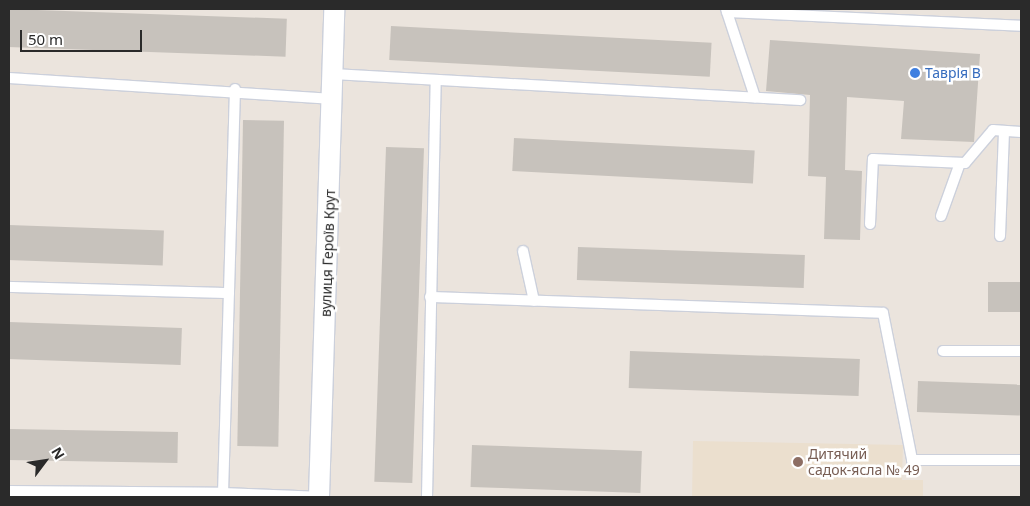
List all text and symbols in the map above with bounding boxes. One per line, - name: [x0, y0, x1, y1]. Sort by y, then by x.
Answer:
- scale bar: [22, 20, 145, 52]
- text: 50 m: [28, 29, 63, 49]
- place label: Таврія В: [925, 65, 981, 81]
- marker: Таврія В: [909, 67, 921, 79]
- street label: вулиця Героїв Крут: [317, 189, 339, 317]
- north arrow: [20, 436, 70, 486]
- text: N: [47, 443, 69, 463]
- place label: Дитячий садок-ясла № 49: [808, 446, 920, 478]
- marker: Дитячий садок-ясла № 49: [792, 456, 804, 468]

